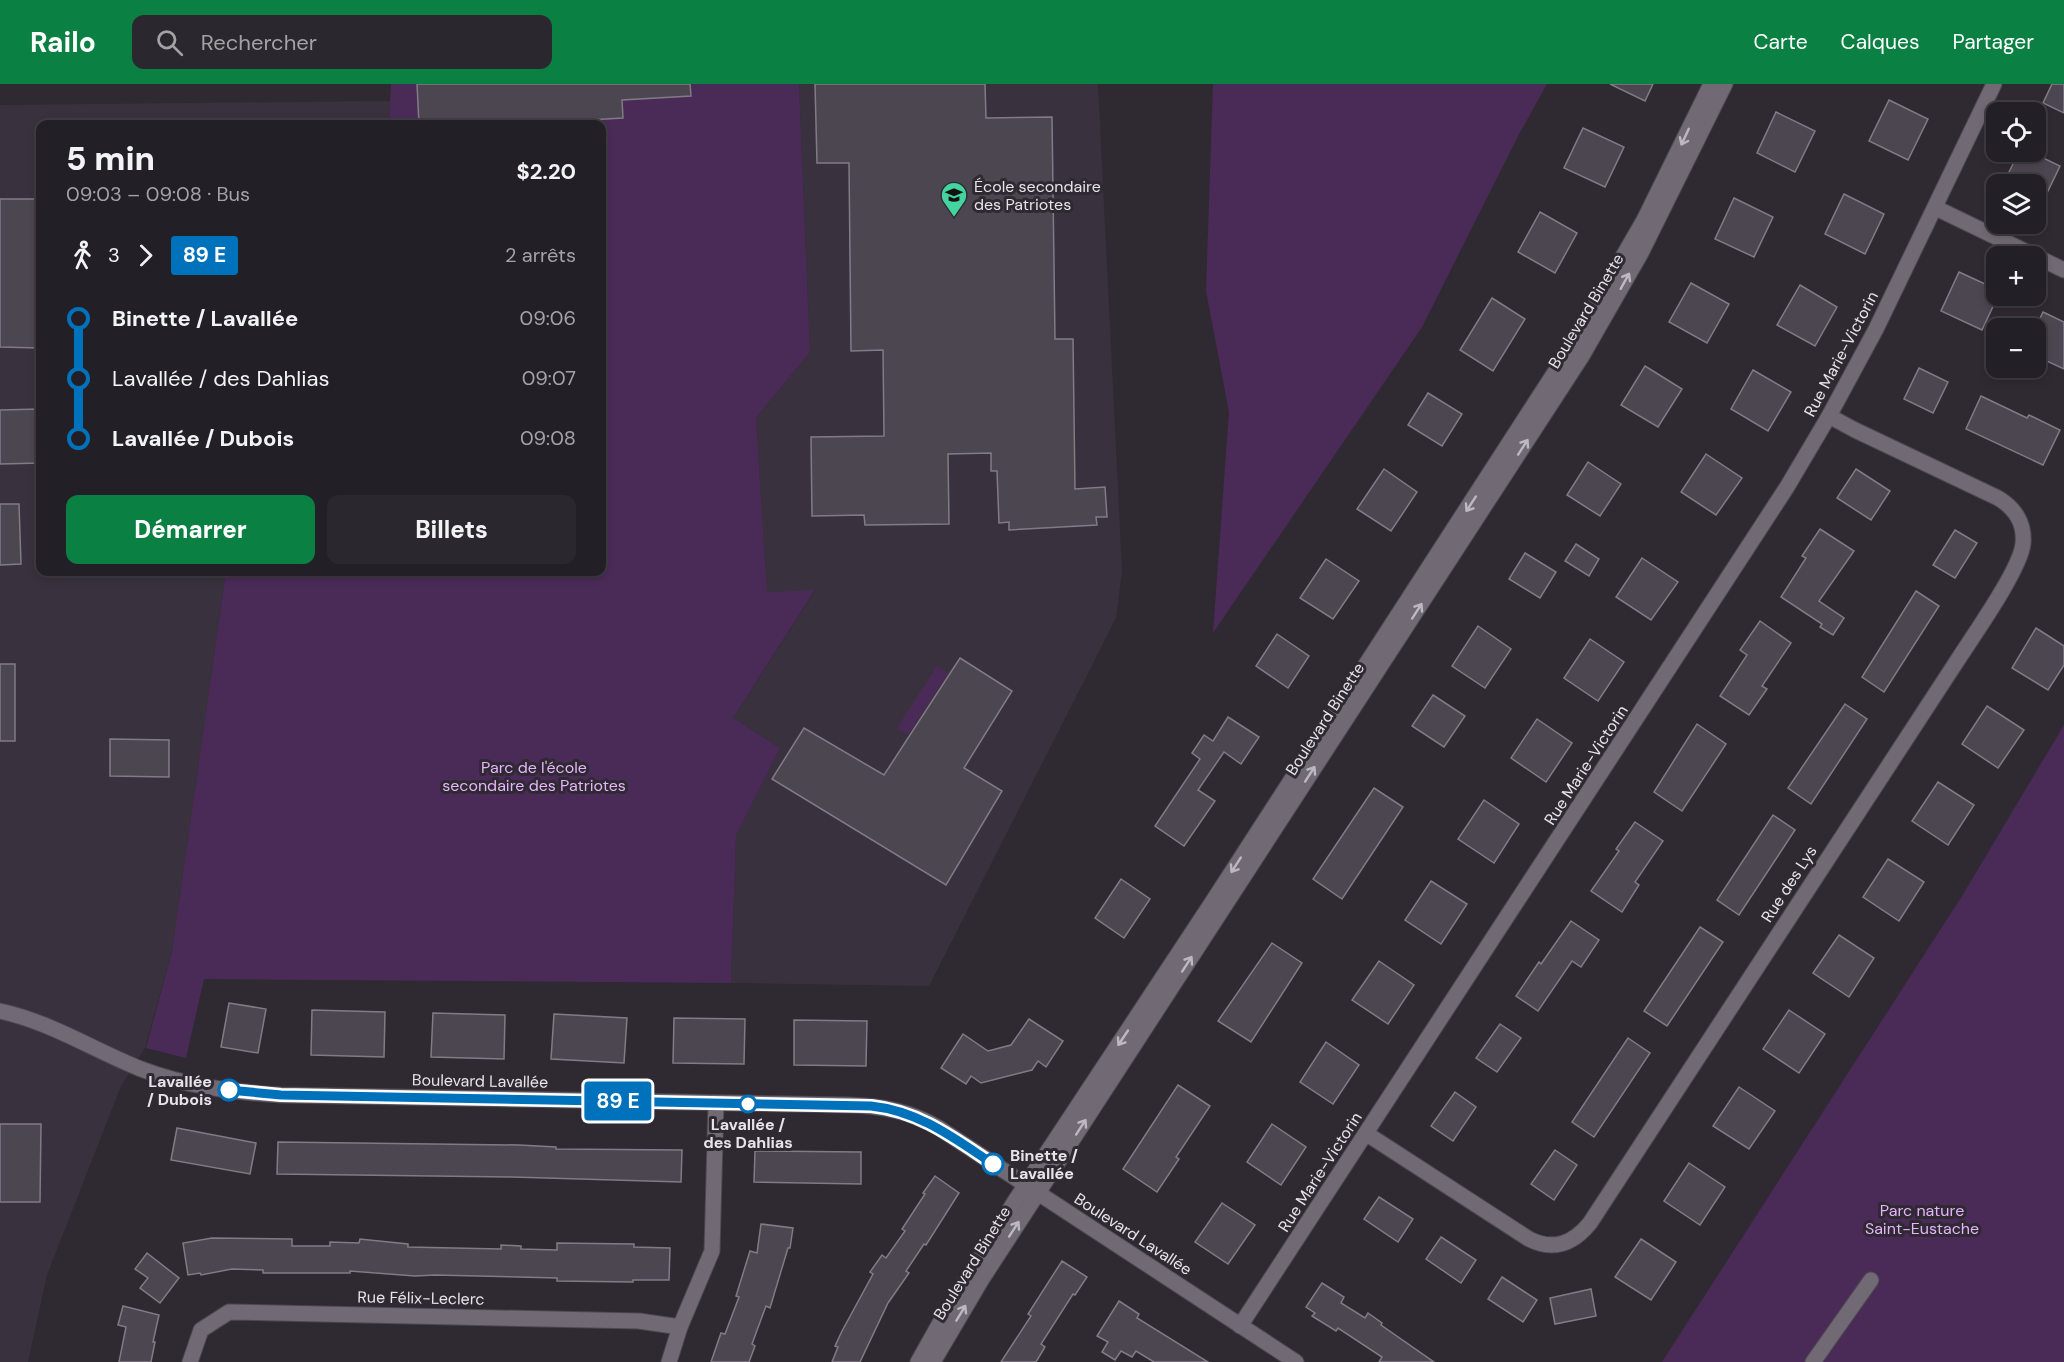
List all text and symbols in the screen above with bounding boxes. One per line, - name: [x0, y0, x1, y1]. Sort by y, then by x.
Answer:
- search box: [132, 15, 552, 69]
- text: Railo: [30, 24, 96, 61]
- icon: search: [153, 26, 186, 59]
- text: Rechercher: [201, 28, 317, 57]
- text: Carte: [1753, 28, 1808, 56]
- text: Calques: [1841, 28, 1919, 56]
- text: Partager: [1952, 28, 2034, 56]
- map controls: [1986, 102, 2046, 378]
- button: locate: [1986, 102, 2046, 162]
- one-way arrow: [1679, 127, 1691, 145]
- text: 5 min: [66, 137, 155, 180]
- text: $2.20: [516, 157, 576, 186]
- button: layers: [1986, 174, 2046, 234]
- place label: École secondaire des Patriotes: [974, 176, 1101, 215]
- school or university icon: École secondaire des Patriotes: [939, 180, 969, 218]
- text: 09:03 – 09:08 · Bus: [66, 181, 250, 207]
- icon: walk: [66, 239, 99, 272]
- icon: forward: [129, 239, 162, 272]
- text: 89 E: [183, 241, 226, 269]
- text: 3: [108, 242, 120, 268]
- text: 2 arrêts: [505, 242, 576, 268]
- button: +: [1986, 246, 2046, 306]
- street label: Boulevard Binette: [1543, 250, 1629, 372]
- one-way arrow: [1619, 273, 1631, 290]
- street label: Rue Marie-Victorin: [1799, 288, 1883, 420]
- text: Binette / Lavallée: [112, 304, 298, 333]
- text: 09:06: [519, 305, 576, 331]
- button: −: [1986, 318, 2046, 378]
- text: Lavallée / des Dahlias: [112, 364, 329, 393]
- text: 09:07: [522, 365, 576, 391]
- text: Lavallée / Dubois: [112, 424, 294, 453]
- text: 09:08: [520, 425, 576, 451]
- one-way arrow: [1517, 439, 1530, 456]
- button: Démarrer: [66, 495, 315, 564]
- button: Billets: [327, 495, 576, 564]
- one-way arrow: [1465, 496, 1477, 512]
- one-way arrow: [1411, 603, 1423, 620]
- street label: Boulevard Binette: [1281, 659, 1369, 779]
- street label: Rue Marie-Victorin: [1539, 701, 1633, 829]
- park label: Parc de l'école secondaire des Patriotes: [442, 757, 626, 796]
- one-way arrow: [1305, 766, 1317, 783]
- street label: Rue des Lys: [1756, 842, 1822, 926]
- one-way arrow: [1230, 856, 1242, 873]
- one-way arrow: [1180, 955, 1193, 972]
- one-way arrow: [1116, 1029, 1129, 1046]
- street label: Boulevard Lavallée: [412, 1069, 548, 1093]
- place label: Lavallée / Dubois: [147, 1071, 212, 1110]
- marker: Lavallée / Dubois: [218, 1079, 240, 1101]
- line badge: 89 E: [576, 1082, 660, 1120]
- text: 89 E: [596, 1087, 640, 1115]
- marker: Lavallée / des Dahlias: [739, 1095, 757, 1113]
- street label: Rue Marie-Victorin: [1273, 1108, 1367, 1236]
- place label: Lavallée / des Dahlias: [703, 1114, 793, 1153]
- one-way arrow: [1074, 1119, 1087, 1136]
- place label: Binette / Lavallée: [1010, 1145, 1078, 1184]
- marker: Binette / Lavallée: [982, 1153, 1004, 1175]
- street label: Boulevard Lavallée: [1070, 1188, 1196, 1280]
- park label: Parc nature Saint-Eustache: [1865, 1200, 1979, 1239]
- street label: Boulevard Binette: [929, 1202, 1015, 1324]
- one-way arrow: [1009, 1221, 1021, 1238]
- street label: Rue Félix-Leclerc: [357, 1286, 485, 1310]
- one-way arrow: [956, 1305, 968, 1322]

